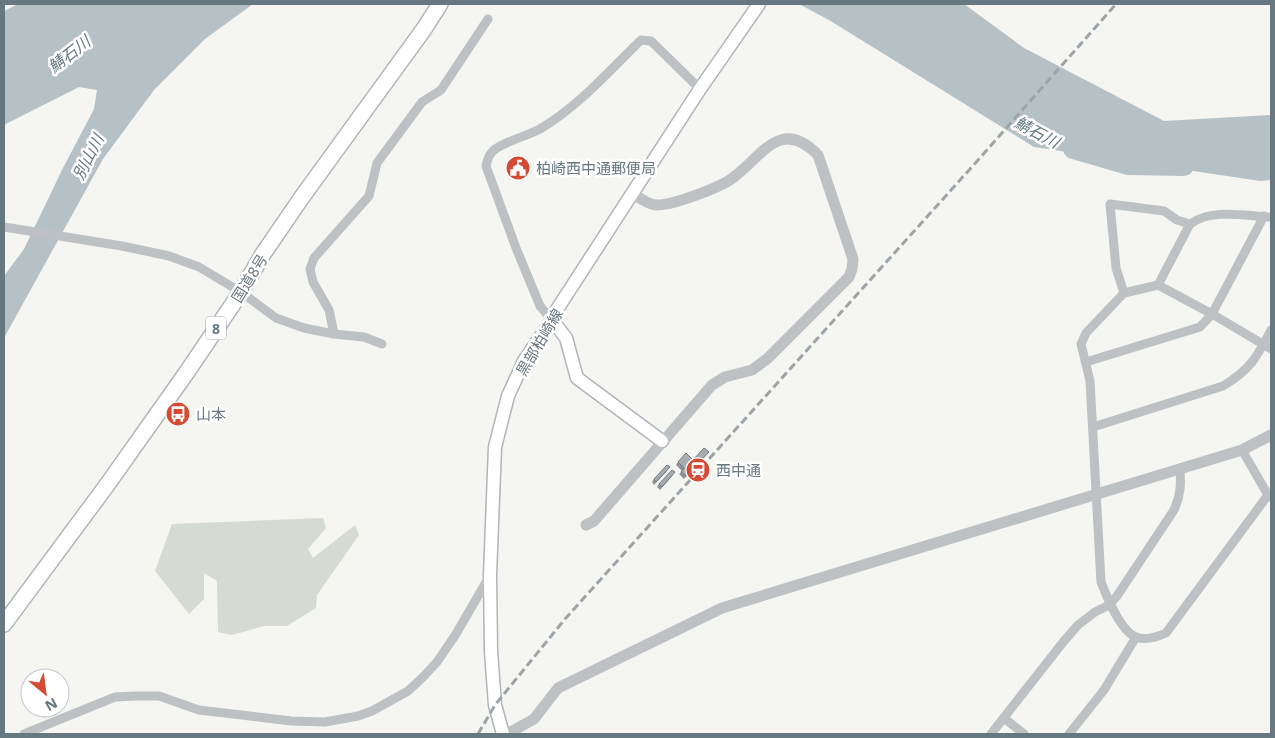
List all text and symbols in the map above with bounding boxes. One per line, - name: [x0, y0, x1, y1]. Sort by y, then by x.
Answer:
- water label: 鯖石川: [43, 29, 96, 77]
- water label: 鯖石川: [1011, 111, 1065, 154]
- water label: 別山川: [67, 129, 110, 183]
- public building icon: 柏崎西中通郵便局: [505, 155, 531, 181]
- place label: 柏崎西中通郵便局: [536, 158, 656, 178]
- street label: 国道8号: [226, 250, 272, 306]
- street label: 黒部柏崎線: [511, 305, 567, 379]
- road number: 8: [206, 316, 226, 339]
- bus stop icon: 山本: [165, 401, 191, 427]
- place label: 山本: [196, 404, 226, 424]
- station icon: 西中通: [685, 457, 711, 483]
- place label: 西中通: [716, 460, 761, 480]
- north arrow: [20, 668, 70, 718]
- text: N: [42, 694, 61, 716]

